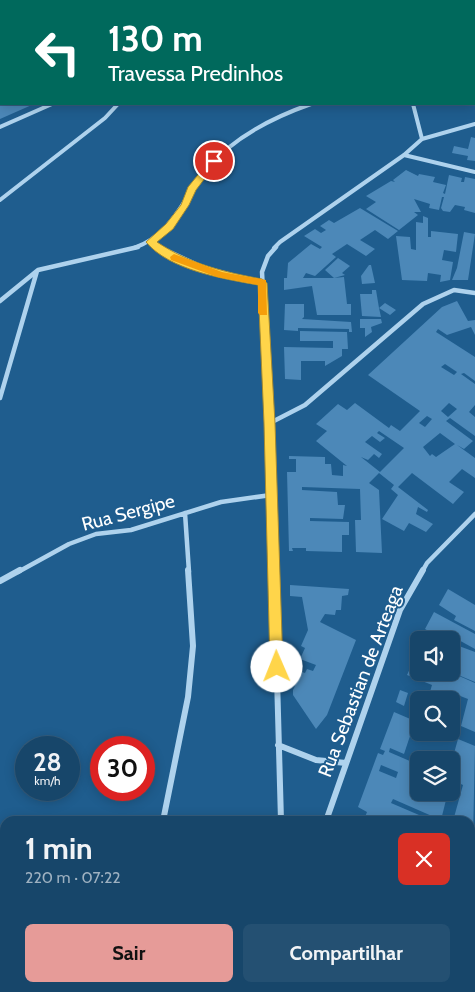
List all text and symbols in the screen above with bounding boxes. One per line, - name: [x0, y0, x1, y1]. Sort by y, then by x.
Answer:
- text: 130 m: [108, 17, 203, 60]
- icon: left: [25, 20, 90, 85]
- text: Travessa Predinhos: [108, 60, 283, 87]
- pin: [193, 140, 235, 182]
- icon: arrive: [200, 147, 228, 175]
- street label: Rua Sergipe: [79, 489, 177, 536]
- street label: Rua Sebastian de Arteaga: [313, 582, 408, 780]
- map controls: [410, 631, 460, 801]
- button: sound: [410, 631, 460, 681]
- position arrow: [250, 640, 302, 692]
- button: search: [410, 691, 460, 741]
- speed limit sign: 30: [90, 736, 155, 801]
- text: 28: [33, 747, 62, 777]
- button: layers: [410, 751, 460, 801]
- text: km/h: [34, 773, 61, 788]
- text: 1 min: [25, 830, 93, 867]
- button: close: [398, 833, 450, 885]
- text: 220 m · 07:22: [25, 868, 121, 887]
- button: Sair: [25, 924, 233, 982]
- button: Compartilhar: [243, 924, 450, 982]

